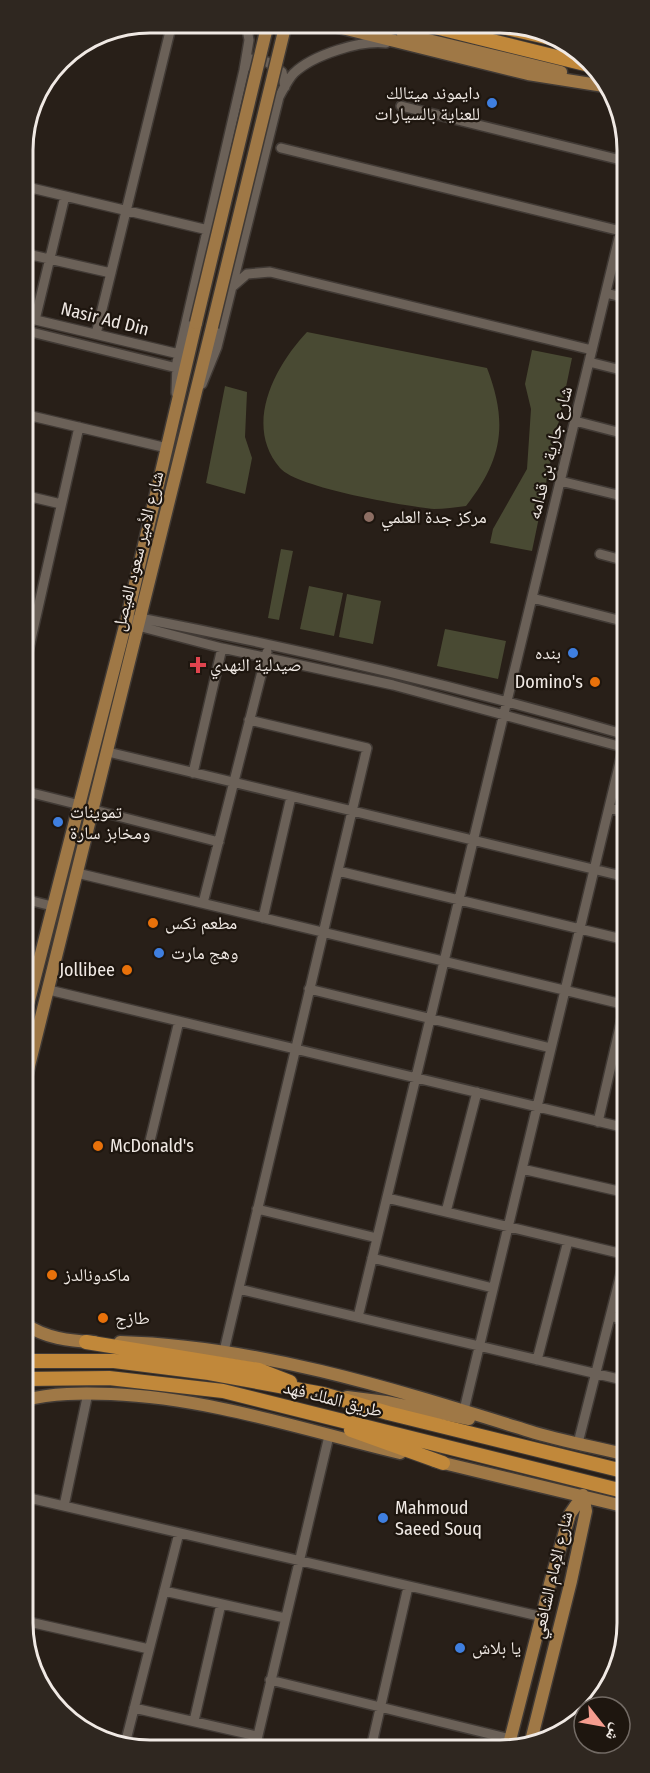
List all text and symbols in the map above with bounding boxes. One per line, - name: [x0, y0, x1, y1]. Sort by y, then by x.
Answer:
- place label: دايموند ميتالك للعناية بالسيارات: [375, 82, 480, 125]
- marker: دايموند ميتالك للعناية بالسيارات: [485, 96, 499, 110]
- street label: Nasir Ad Din: [59, 297, 151, 341]
- street label: شارع جارية بن قدامه: [523, 384, 577, 522]
- street label: شارع الأمير سعود الفيصل: [108, 469, 168, 633]
- place label: مركز جدة العلمي: [381, 506, 487, 532]
- marker: مركز جدة العلمي: [362, 510, 376, 524]
- place label: بنده: [535, 642, 561, 664]
- marker: بنده: [566, 646, 580, 660]
- place label: صيدلية النهدي: [210, 654, 302, 680]
- marker: صيدلية النهدي: [191, 658, 205, 672]
- place label: Domino's: [515, 671, 583, 693]
- marker: Domino's: [588, 675, 602, 689]
- place label: تموينات ومخابز سارة: [70, 801, 150, 844]
- marker: تموينات ومخابز سارة: [51, 815, 65, 829]
- place label: مطعم نكس: [165, 912, 237, 935]
- marker: مطعم نكس: [146, 916, 160, 930]
- place label: وهج مارت: [171, 942, 238, 965]
- marker: وهج مارت: [152, 946, 166, 960]
- place label: Jollibee: [59, 959, 115, 981]
- marker: Jollibee: [120, 963, 134, 977]
- place label: McDonald's: [110, 1135, 194, 1157]
- marker: McDonald's: [91, 1139, 105, 1153]
- place label: ماكدونالدز: [63, 1264, 130, 1286]
- marker: ماكدونالدز: [45, 1268, 59, 1282]
- place label: طازج: [115, 1307, 150, 1330]
- marker: طازج: [96, 1311, 110, 1325]
- street label: طريق الملك فهد: [281, 1376, 385, 1422]
- place label: Mahmoud Saeed Souq: [395, 1497, 482, 1540]
- street label: شارع الإمام الشافعي: [527, 1509, 581, 1642]
- marker: Mahmoud Saeed Souq: [376, 1511, 390, 1525]
- place label: يا بلاش: [472, 1637, 521, 1659]
- marker: يا بلاش: [453, 1641, 467, 1655]
- north arrow: [572, 1695, 632, 1755]
- text: ش: [602, 1720, 627, 1745]

